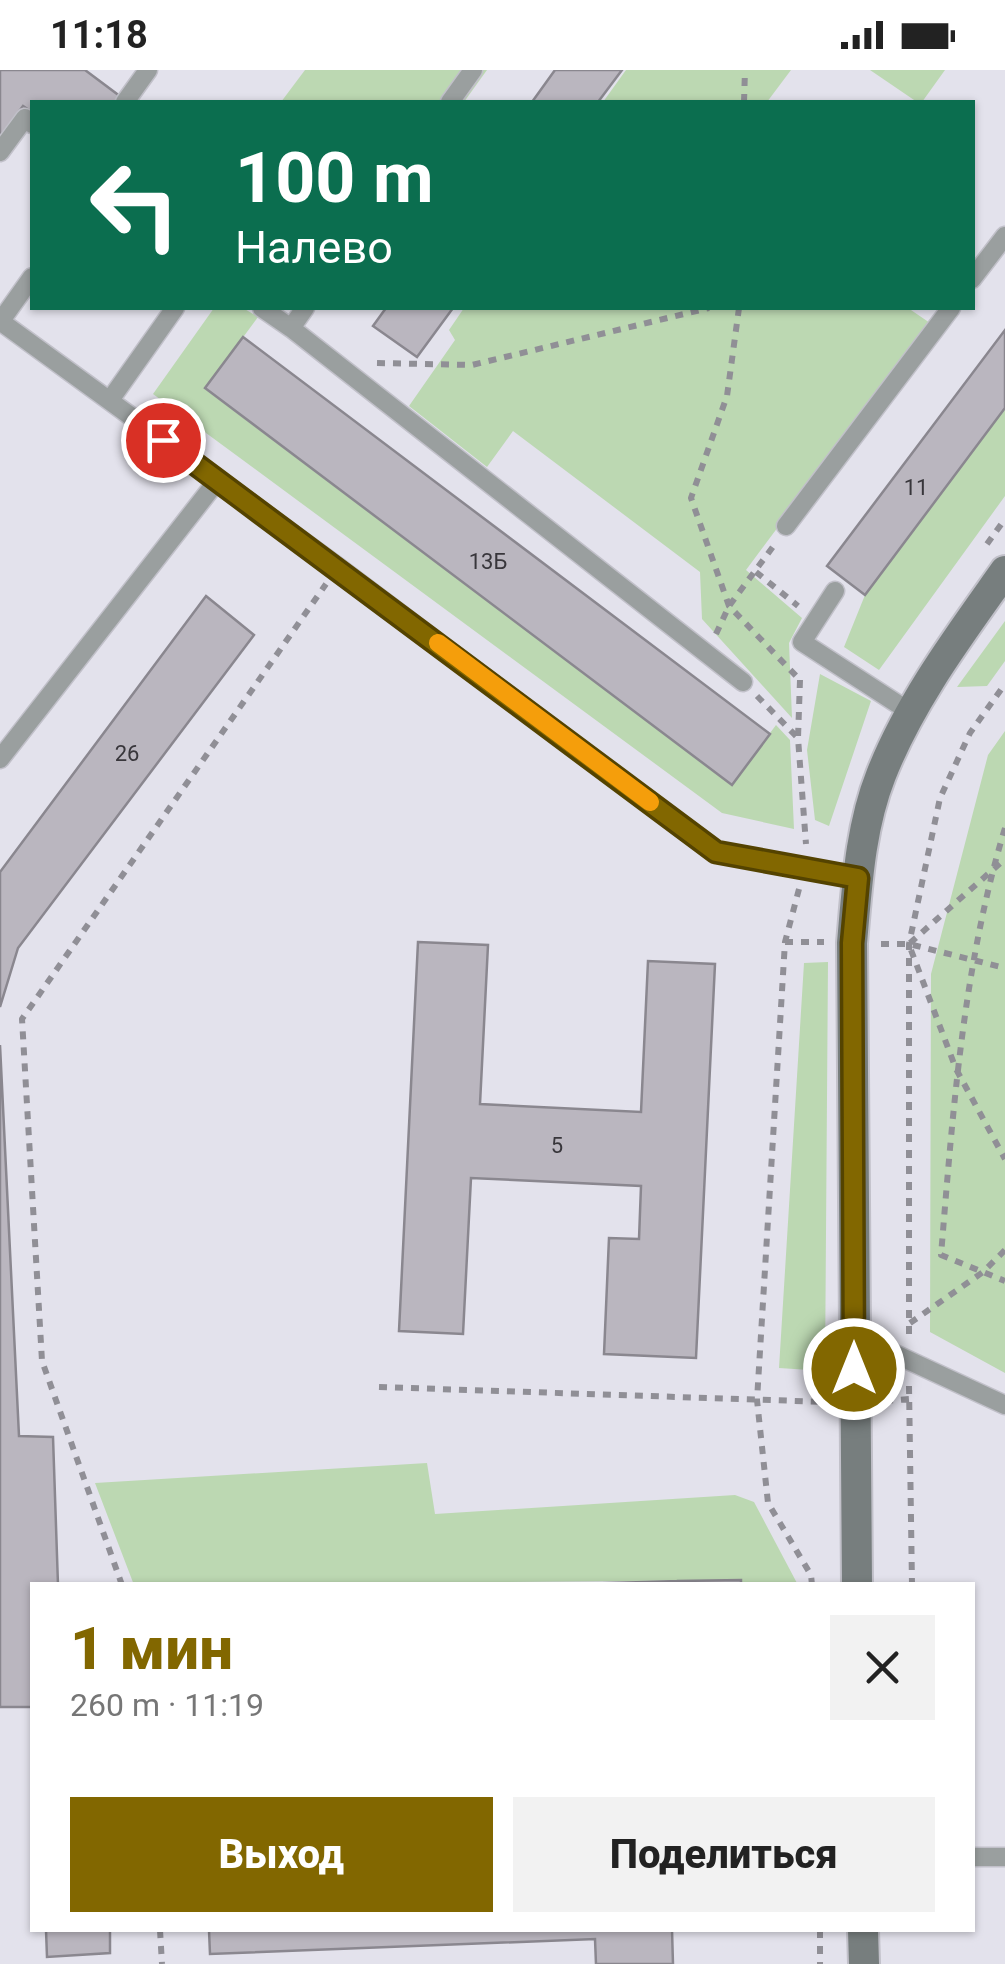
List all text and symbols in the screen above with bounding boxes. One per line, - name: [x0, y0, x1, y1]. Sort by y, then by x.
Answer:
- text: 11:18: [50, 13, 148, 57]
- text: 100 m: [235, 137, 434, 219]
- icon: left: [70, 140, 200, 270]
- text: Налево: [235, 221, 393, 274]
- pin: [121, 398, 206, 483]
- icon: arrive: [136, 413, 191, 468]
- house number: 11: [904, 475, 928, 500]
- house number: 13Б: [469, 549, 507, 574]
- house number: 26: [115, 741, 139, 766]
- house number: 5: [551, 1133, 563, 1158]
- position arrow: [802, 1317, 906, 1421]
- text: 1 мин: [70, 1613, 233, 1684]
- button: close: [830, 1615, 935, 1720]
- text: 260 m · 11:19: [70, 1686, 264, 1724]
- button: Выход: [70, 1797, 493, 1912]
- button: Поделиться: [513, 1797, 935, 1912]

